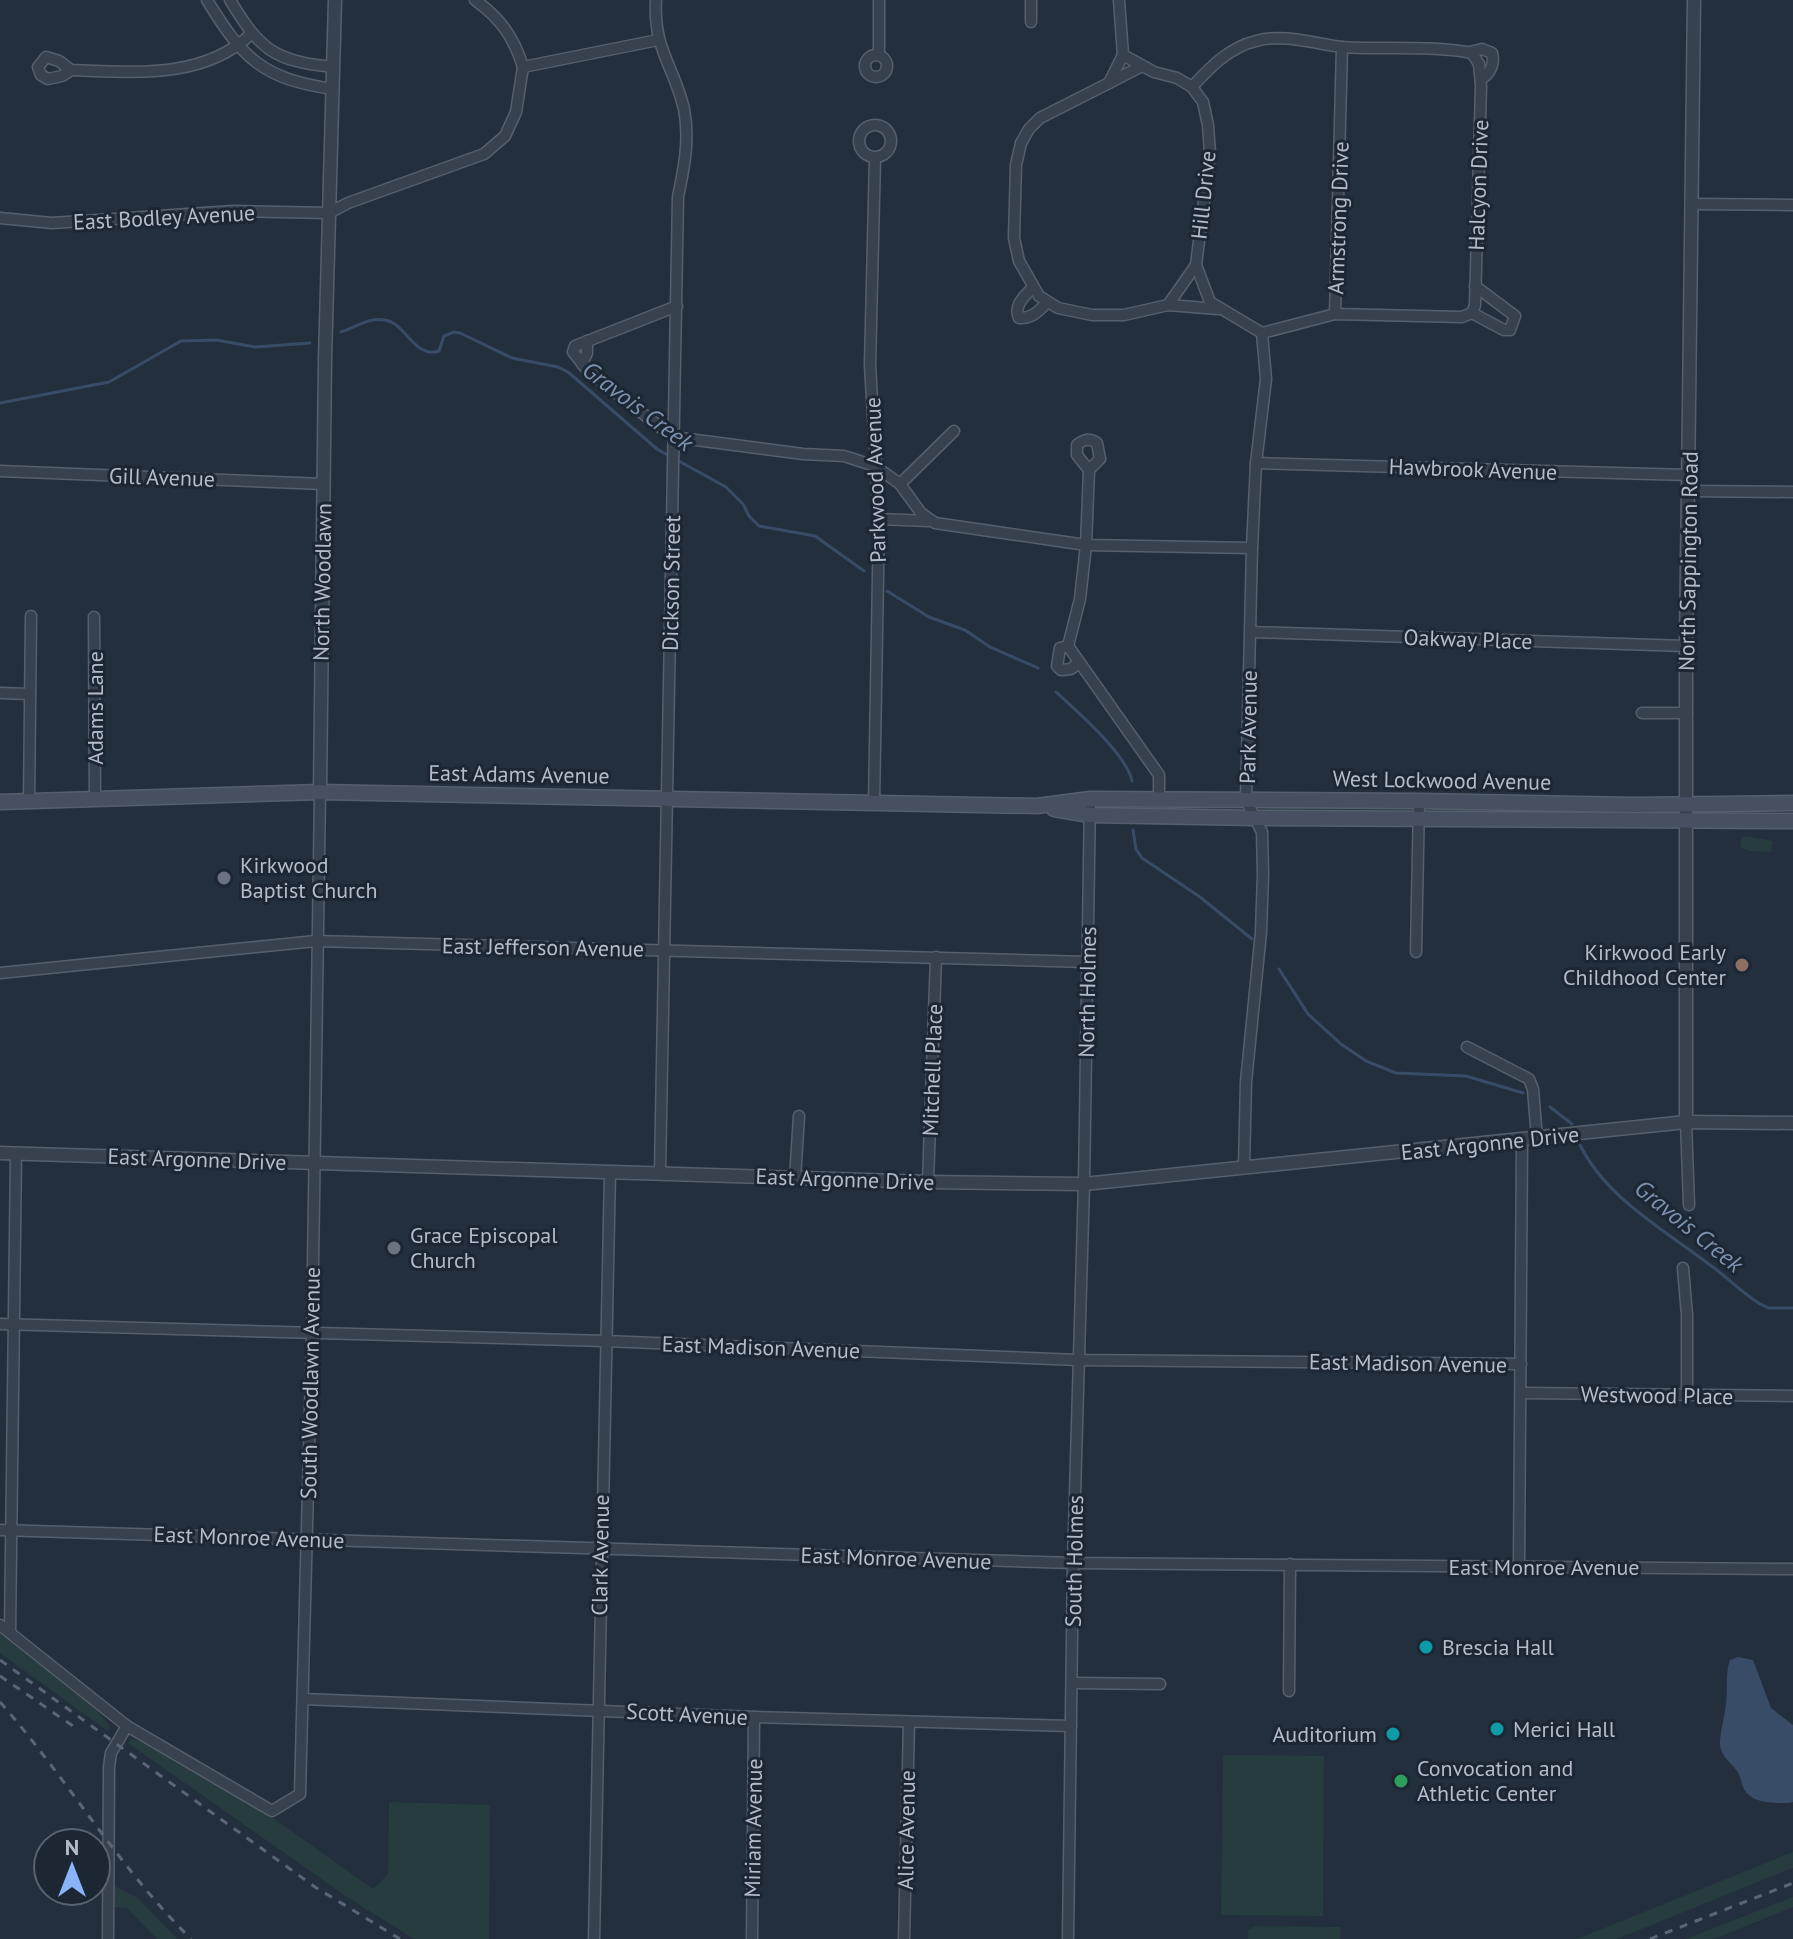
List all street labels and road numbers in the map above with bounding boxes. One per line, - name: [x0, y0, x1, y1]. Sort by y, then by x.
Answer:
- street label: Halcyon Drive: [1462, 119, 1494, 251]
- street label: Armstrong Drive: [1321, 141, 1355, 295]
- street label: Hill Drive: [1184, 149, 1222, 241]
- street label: East Bodley Avenue: [72, 198, 256, 236]
- street label: Parkwood Avenue: [858, 397, 892, 563]
- street label: North Sappington Road: [1672, 451, 1704, 671]
- street label: Hawbrook Avenue: [1388, 452, 1558, 486]
- street label: Gill Avenue: [108, 461, 216, 493]
- street label: North Woodlawn: [307, 503, 337, 661]
- street label: Dickson Street: [656, 514, 686, 651]
- street label: Oakway Place: [1403, 623, 1533, 655]
- street label: Adams Lane: [81, 651, 109, 765]
- street label: Park Avenue: [1233, 670, 1263, 784]
- street label: East Adams Avenue: [428, 758, 610, 790]
- street label: West Lockwood Avenue: [1332, 764, 1552, 796]
- street label: North Holmes: [1072, 926, 1102, 1058]
- street label: East Jefferson Avenue: [442, 931, 644, 963]
- street label: Mitchell Place: [916, 1003, 948, 1137]
- street label: East Argonne Drive: [1400, 1120, 1580, 1166]
- street label: East Argonne Drive: [107, 1142, 287, 1176]
- street label: East Argonne Drive: [755, 1162, 935, 1196]
- street label: South Woodlawn Avenue: [294, 1267, 326, 1499]
- street label: East Madison Avenue: [661, 1330, 861, 1364]
- street label: East Madison Avenue: [1309, 1347, 1507, 1379]
- street label: Westwood Place: [1580, 1380, 1734, 1410]
- street label: Clark Avenue: [585, 1494, 615, 1616]
- street label: South Holmes: [1059, 1495, 1089, 1627]
- street label: East Monroe Avenue: [153, 1520, 345, 1554]
- street label: East Monroe Avenue: [800, 1541, 992, 1575]
- street label: East Monroe Avenue: [1449, 1553, 1639, 1581]
- street label: Scott Avenue: [626, 1697, 748, 1731]
- street label: Miriam Avenue: [738, 1758, 768, 1898]
- street label: Alice Avenue: [891, 1770, 921, 1890]

